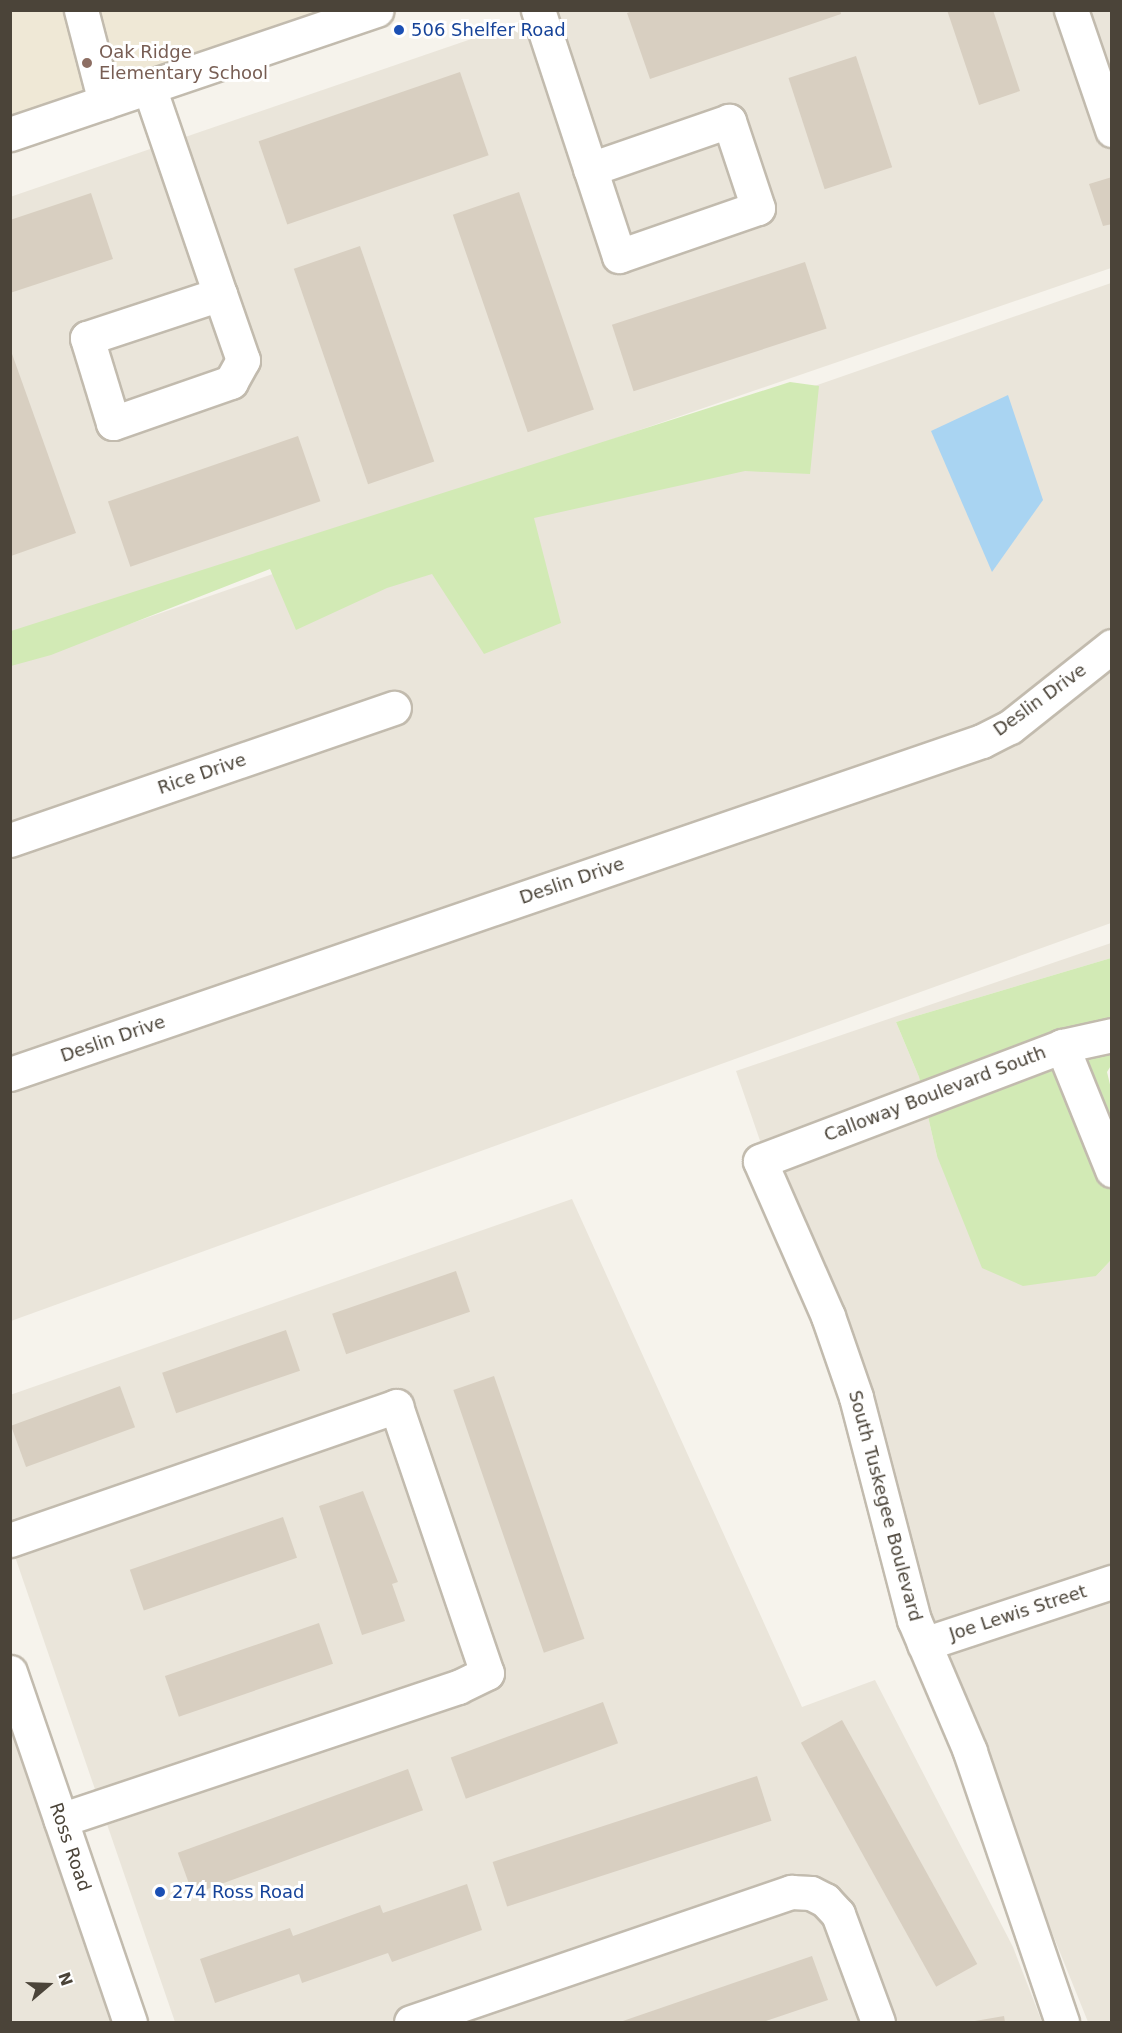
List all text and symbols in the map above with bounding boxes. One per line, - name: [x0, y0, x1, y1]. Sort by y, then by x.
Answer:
- place label: 506 Shelfer Road: [411, 19, 566, 41]
- marker: 506 Shelfer Road: [392, 23, 406, 37]
- place label: Oak Ridge Elementary School: [99, 42, 268, 84]
- marker: Oak Ridge Elementary School: [80, 56, 94, 70]
- street label: Deslin Drive: [989, 659, 1091, 741]
- street label: Rice Drive: [155, 749, 249, 799]
- street label: Deslin Drive: [517, 853, 627, 909]
- street label: Deslin Drive: [58, 1011, 168, 1067]
- street label: Calloway Boulevard South: [821, 1042, 1049, 1146]
- street label: South Tuskegee Boulevard: [844, 1388, 926, 1624]
- street label: Joe Lewis Street: [946, 1581, 1090, 1645]
- street label: Ross Road: [45, 1800, 95, 1894]
- place label: 274 Ross Road: [172, 1881, 304, 1903]
- marker: 274 Ross Road: [153, 1885, 167, 1899]
- north arrow: [18, 1955, 78, 2015]
- text: N: [54, 1970, 77, 1988]

